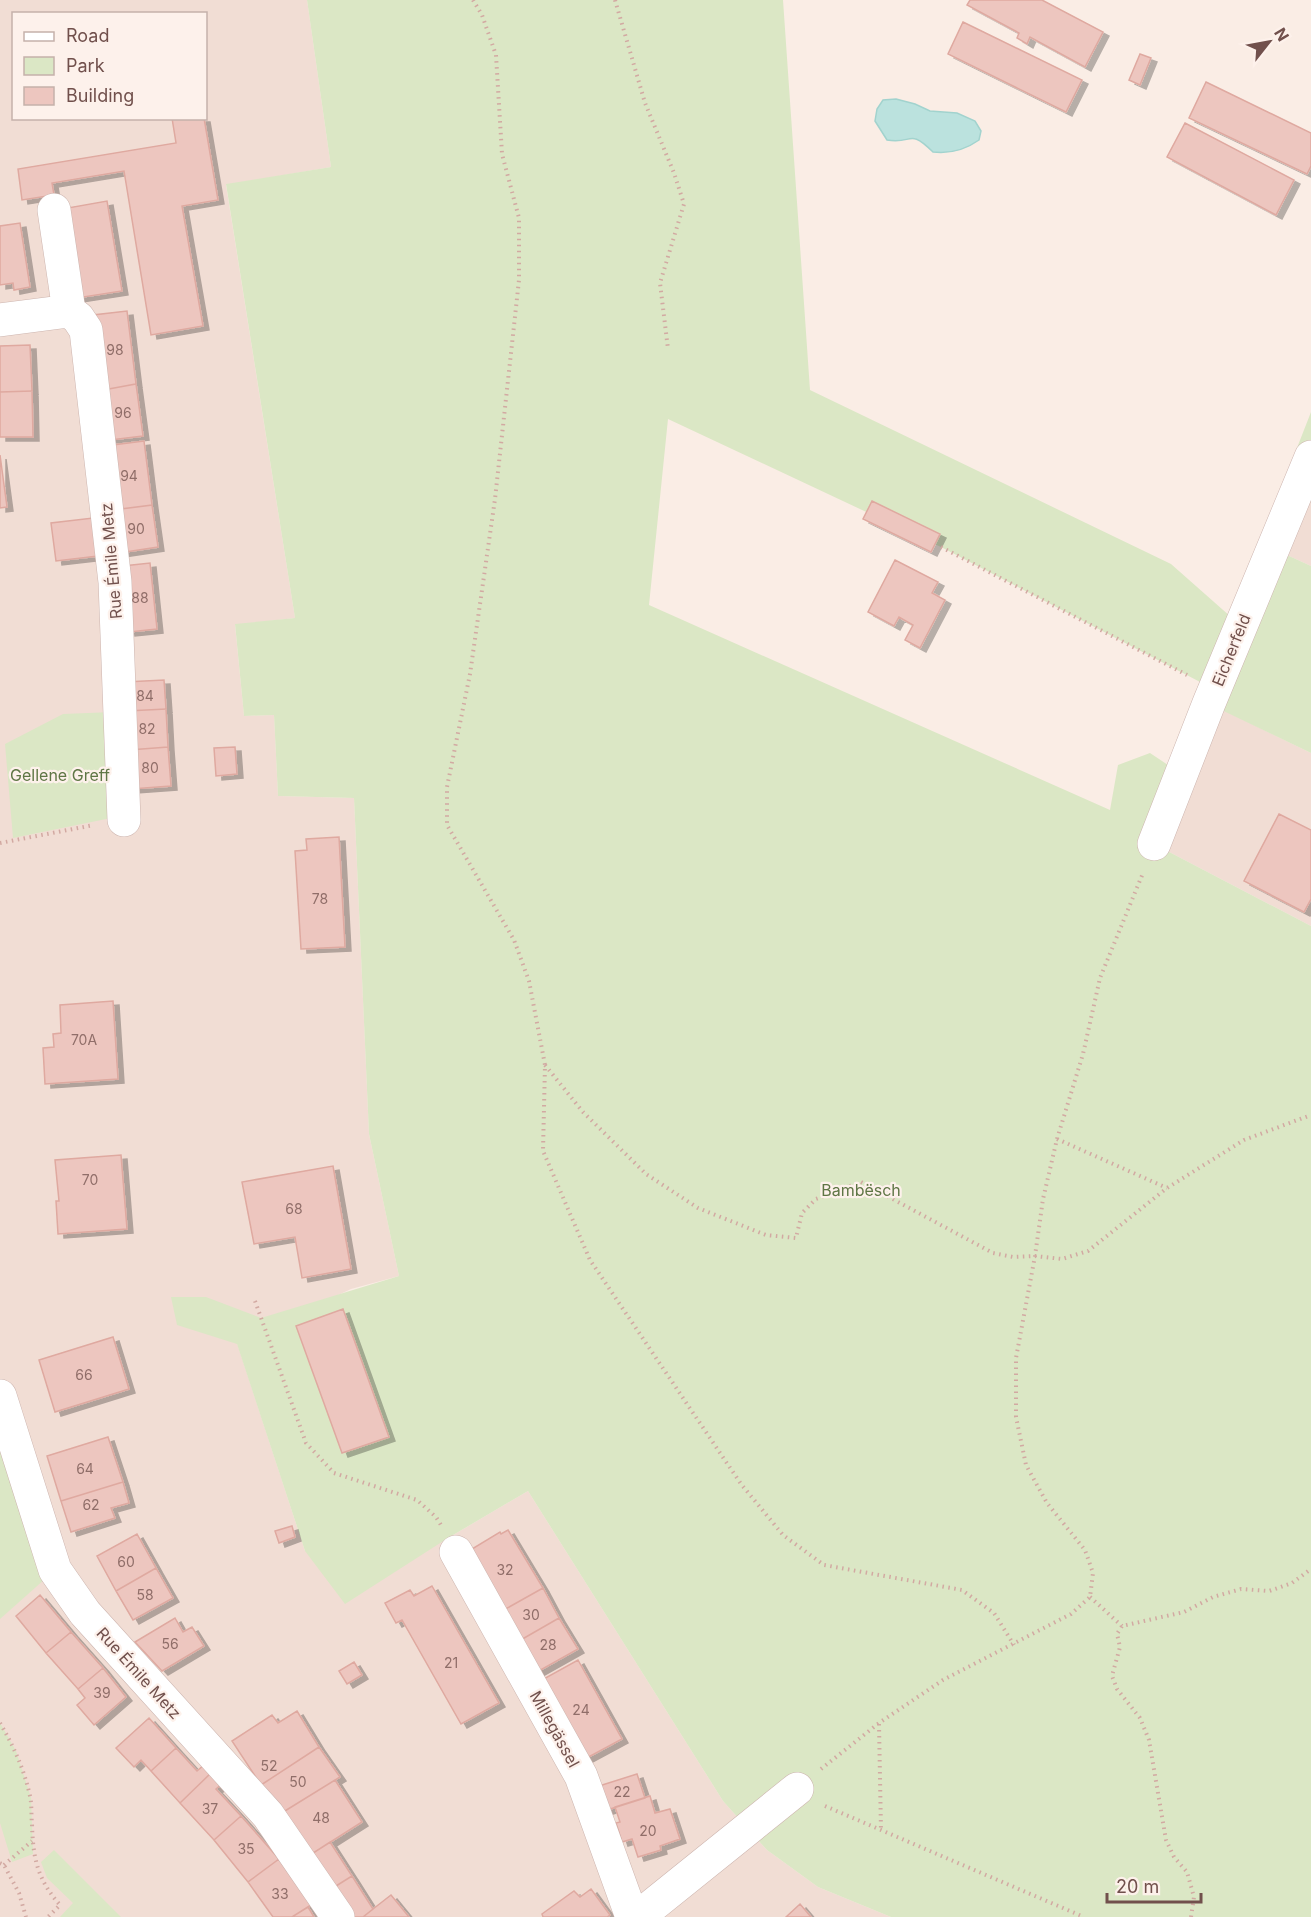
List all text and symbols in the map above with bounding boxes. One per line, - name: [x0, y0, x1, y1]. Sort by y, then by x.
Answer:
- legend: [12, 12, 207, 120]
- north arrow: [1239, 12, 1299, 72]
- text: N: [1270, 24, 1294, 45]
- text: Road: [66, 25, 109, 46]
- text: Park: [66, 55, 105, 76]
- text: Building: [66, 85, 134, 106]
- house number: 98: [106, 341, 124, 358]
- house number: 96: [114, 404, 132, 421]
- house number: 94: [120, 467, 138, 484]
- street label: Rue Émile Metz: [96, 502, 126, 620]
- house number: 90: [127, 520, 145, 537]
- house number: 88: [131, 589, 149, 606]
- street label: Eicherfeld: [1207, 611, 1255, 689]
- house number: 84: [136, 687, 154, 704]
- house number: 82: [138, 720, 156, 737]
- house number: 80: [141, 759, 159, 776]
- park label: Gellene Greff: [10, 765, 110, 785]
- house number: 78: [312, 890, 328, 907]
- house number: 70A: [71, 1031, 97, 1048]
- house number: 70: [82, 1171, 98, 1188]
- park label: Bambësch: [821, 1180, 901, 1200]
- house number: 68: [285, 1200, 303, 1217]
- house number: 66: [75, 1366, 93, 1383]
- house number: 64: [76, 1460, 94, 1477]
- house number: 62: [82, 1496, 100, 1513]
- house number: 60: [117, 1553, 135, 1570]
- house number: 32: [496, 1561, 514, 1578]
- house number: 58: [136, 1586, 154, 1603]
- house number: 30: [522, 1606, 540, 1623]
- street label: Rue Émile Metz: [93, 1623, 185, 1723]
- house number: 56: [161, 1635, 179, 1652]
- house number: 28: [539, 1636, 557, 1653]
- house number: 21: [444, 1654, 458, 1671]
- house number: 39: [93, 1684, 111, 1701]
- street label: Millegässel: [526, 1687, 584, 1771]
- house number: 24: [572, 1701, 590, 1718]
- house number: 52: [260, 1757, 278, 1774]
- house number: 50: [289, 1773, 307, 1790]
- house number: 22: [613, 1783, 631, 1800]
- house number: 37: [202, 1800, 218, 1817]
- house number: 48: [312, 1809, 330, 1826]
- house number: 20: [639, 1822, 657, 1839]
- house number: 35: [237, 1840, 255, 1857]
- scale bar: [1107, 1866, 1202, 1904]
- text: 20 m: [1116, 1876, 1159, 1897]
- house number: 33: [271, 1885, 289, 1902]

